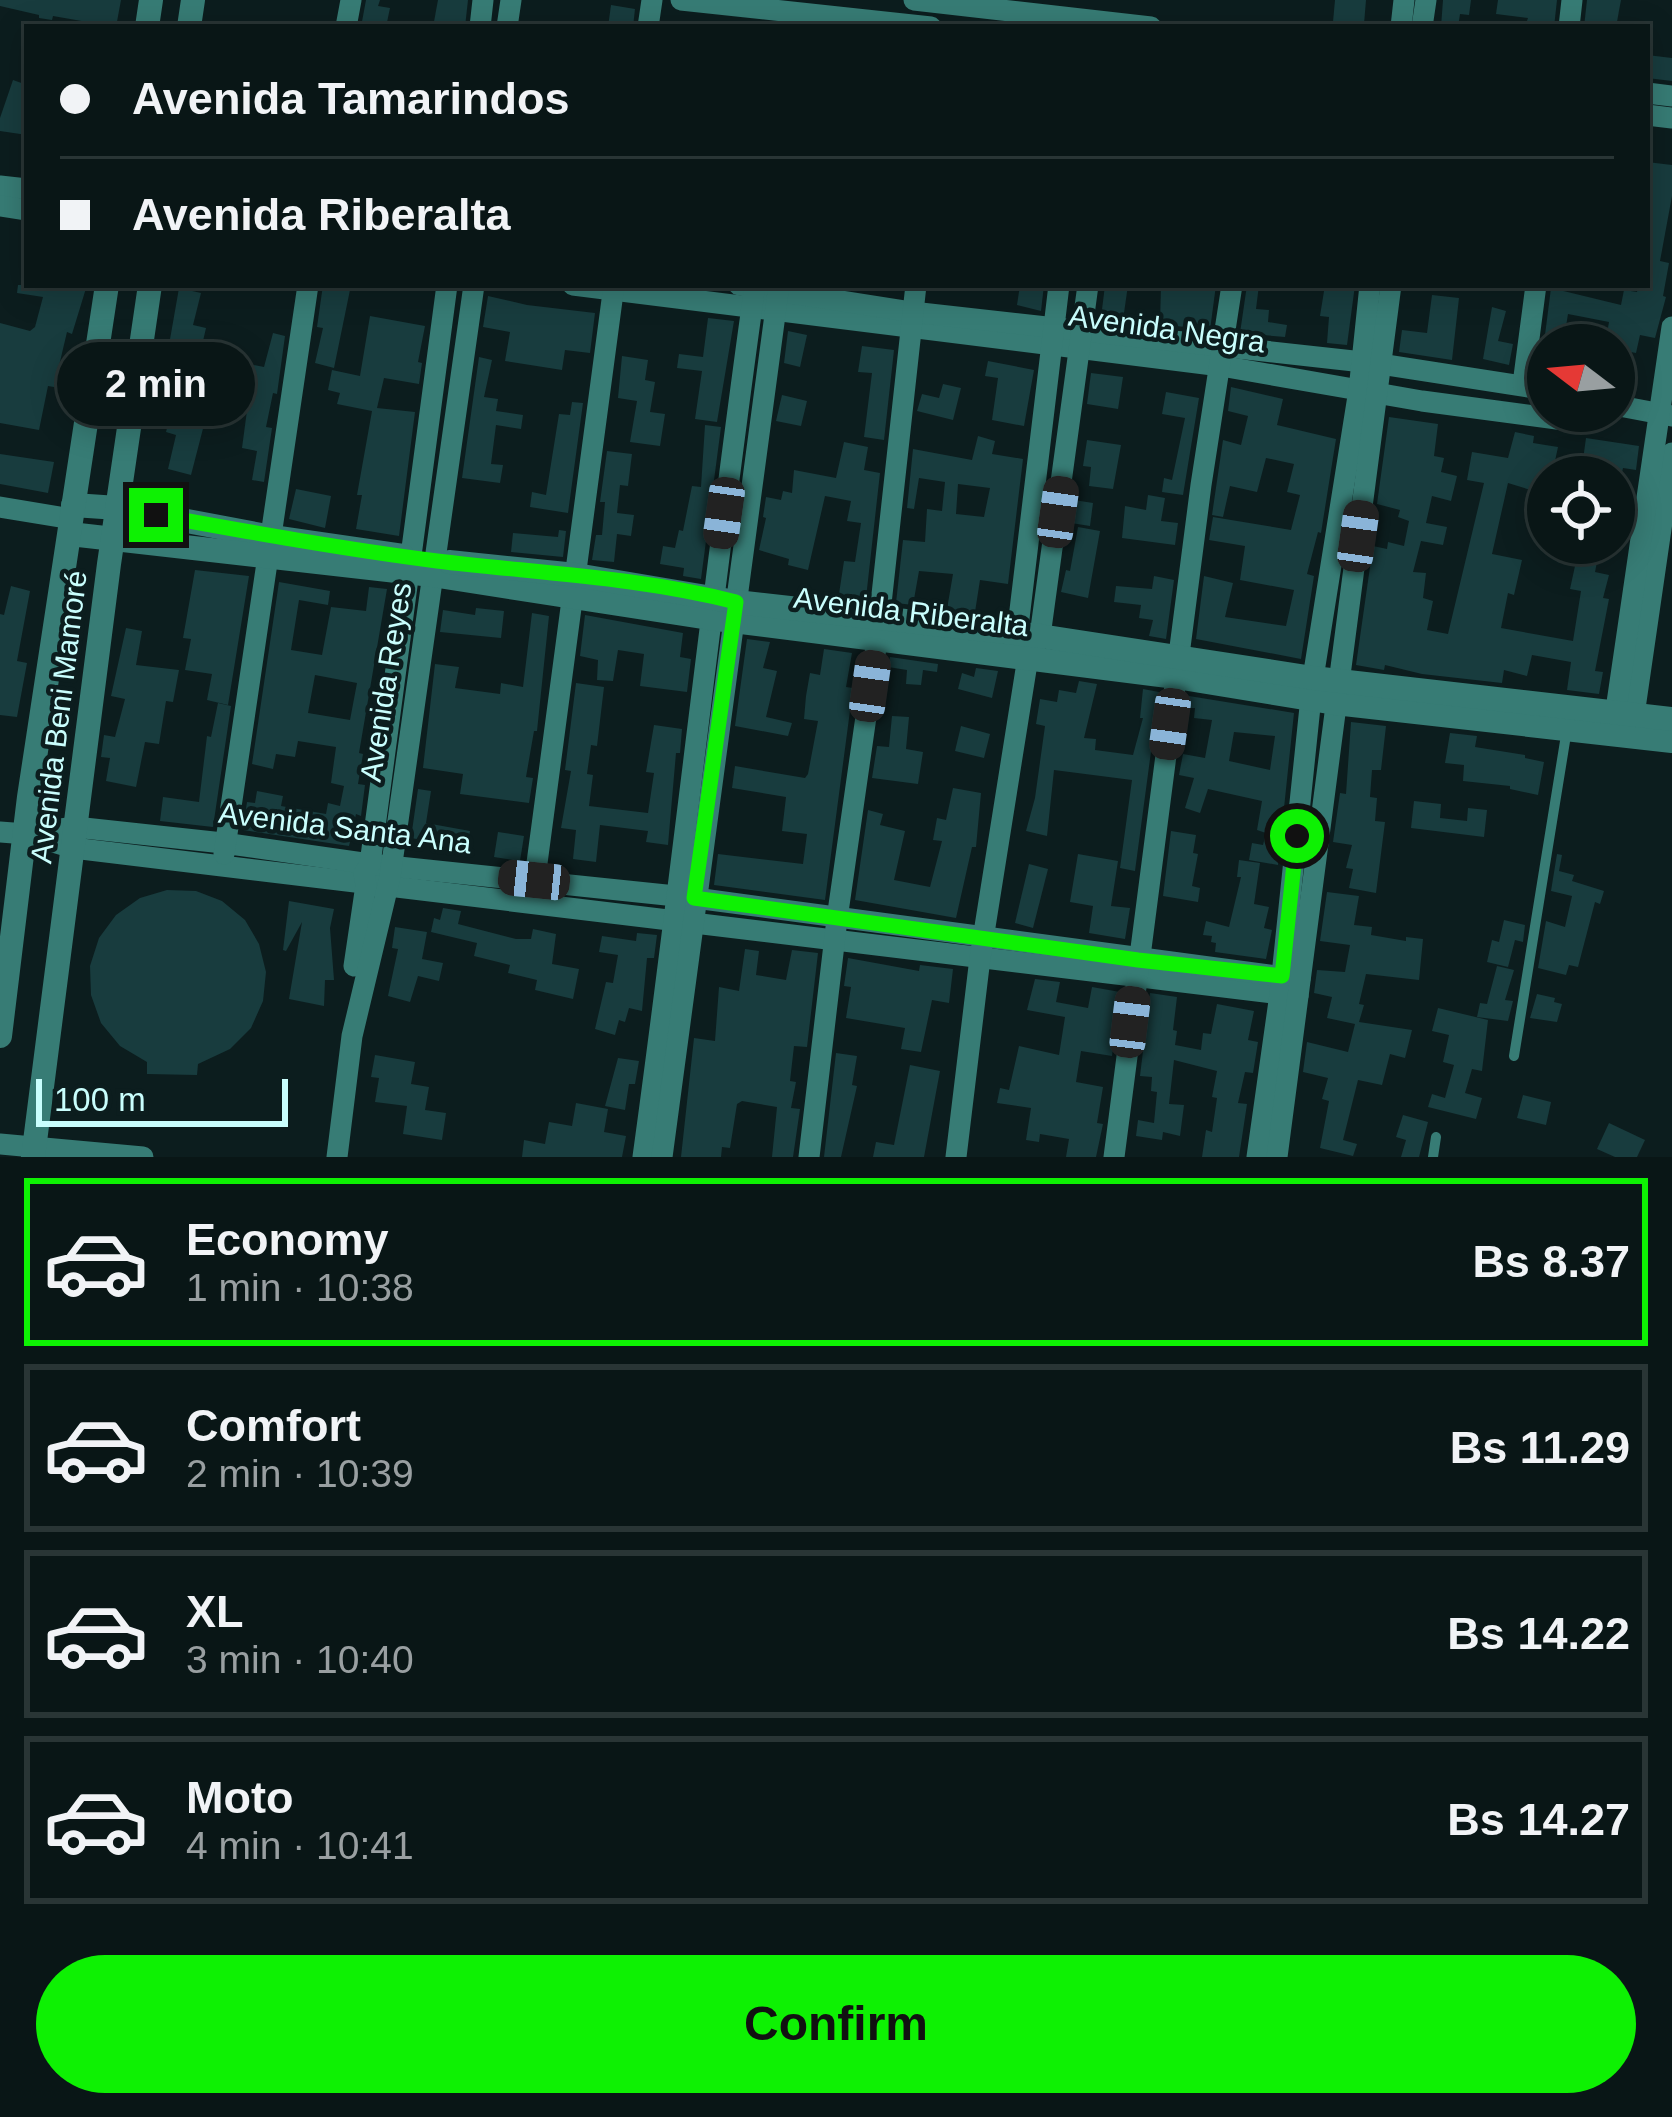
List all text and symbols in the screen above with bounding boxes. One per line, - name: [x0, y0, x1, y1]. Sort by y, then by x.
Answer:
- text: Avenida Tamarindos: [132, 73, 570, 124]
- text: Avenida Riberalta: [132, 189, 510, 240]
- street label: Avenida Negra: [1067, 298, 1268, 359]
- north arrow: [1527, 324, 1635, 432]
- map controls: [1527, 324, 1635, 564]
- callout: 2 min: [57, 341, 255, 425]
- text: 2 min: [105, 362, 207, 405]
- button: locate: [1527, 456, 1635, 564]
- car: [1035, 474, 1081, 550]
- car: [701, 475, 747, 551]
- route end: [129, 488, 183, 542]
- car: [1335, 498, 1381, 574]
- street label: Avenida Beni Mamoré: [24, 569, 93, 865]
- street label: Avenida Reyes: [353, 580, 418, 784]
- street label: Avenida Riberalta: [792, 581, 1031, 642]
- car: [847, 648, 893, 724]
- car: [1147, 686, 1193, 762]
- street label: Avenida Santa Ana: [217, 796, 474, 859]
- route start: [1270, 809, 1324, 863]
- car: [496, 858, 572, 902]
- car: [1108, 984, 1152, 1060]
- scale bar: [36, 1073, 288, 1126]
- text: 100 m: [54, 1081, 146, 1118]
- icon: car: [42, 1208, 150, 1316]
- text: Economy: [186, 1214, 389, 1265]
- text: Bs 8.37: [1472, 1236, 1630, 1287]
- text: 1 min · 10:38: [186, 1266, 414, 1309]
- icon: car: [42, 1394, 150, 1502]
- text: Comfort: [186, 1400, 361, 1451]
- text: Bs 11.29: [1450, 1422, 1630, 1473]
- text: 2 min · 10:39: [186, 1452, 414, 1495]
- icon: car: [42, 1580, 150, 1688]
- text: XL: [186, 1586, 244, 1637]
- text: Bs 14.22: [1447, 1608, 1630, 1659]
- text: 3 min · 10:40: [186, 1638, 414, 1681]
- icon: car: [42, 1766, 150, 1874]
- text: Moto: [186, 1772, 293, 1823]
- text: Bs 14.27: [1447, 1794, 1630, 1845]
- text: 4 min · 10:41: [186, 1824, 414, 1867]
- button: Confirm: [36, 1955, 1636, 2093]

